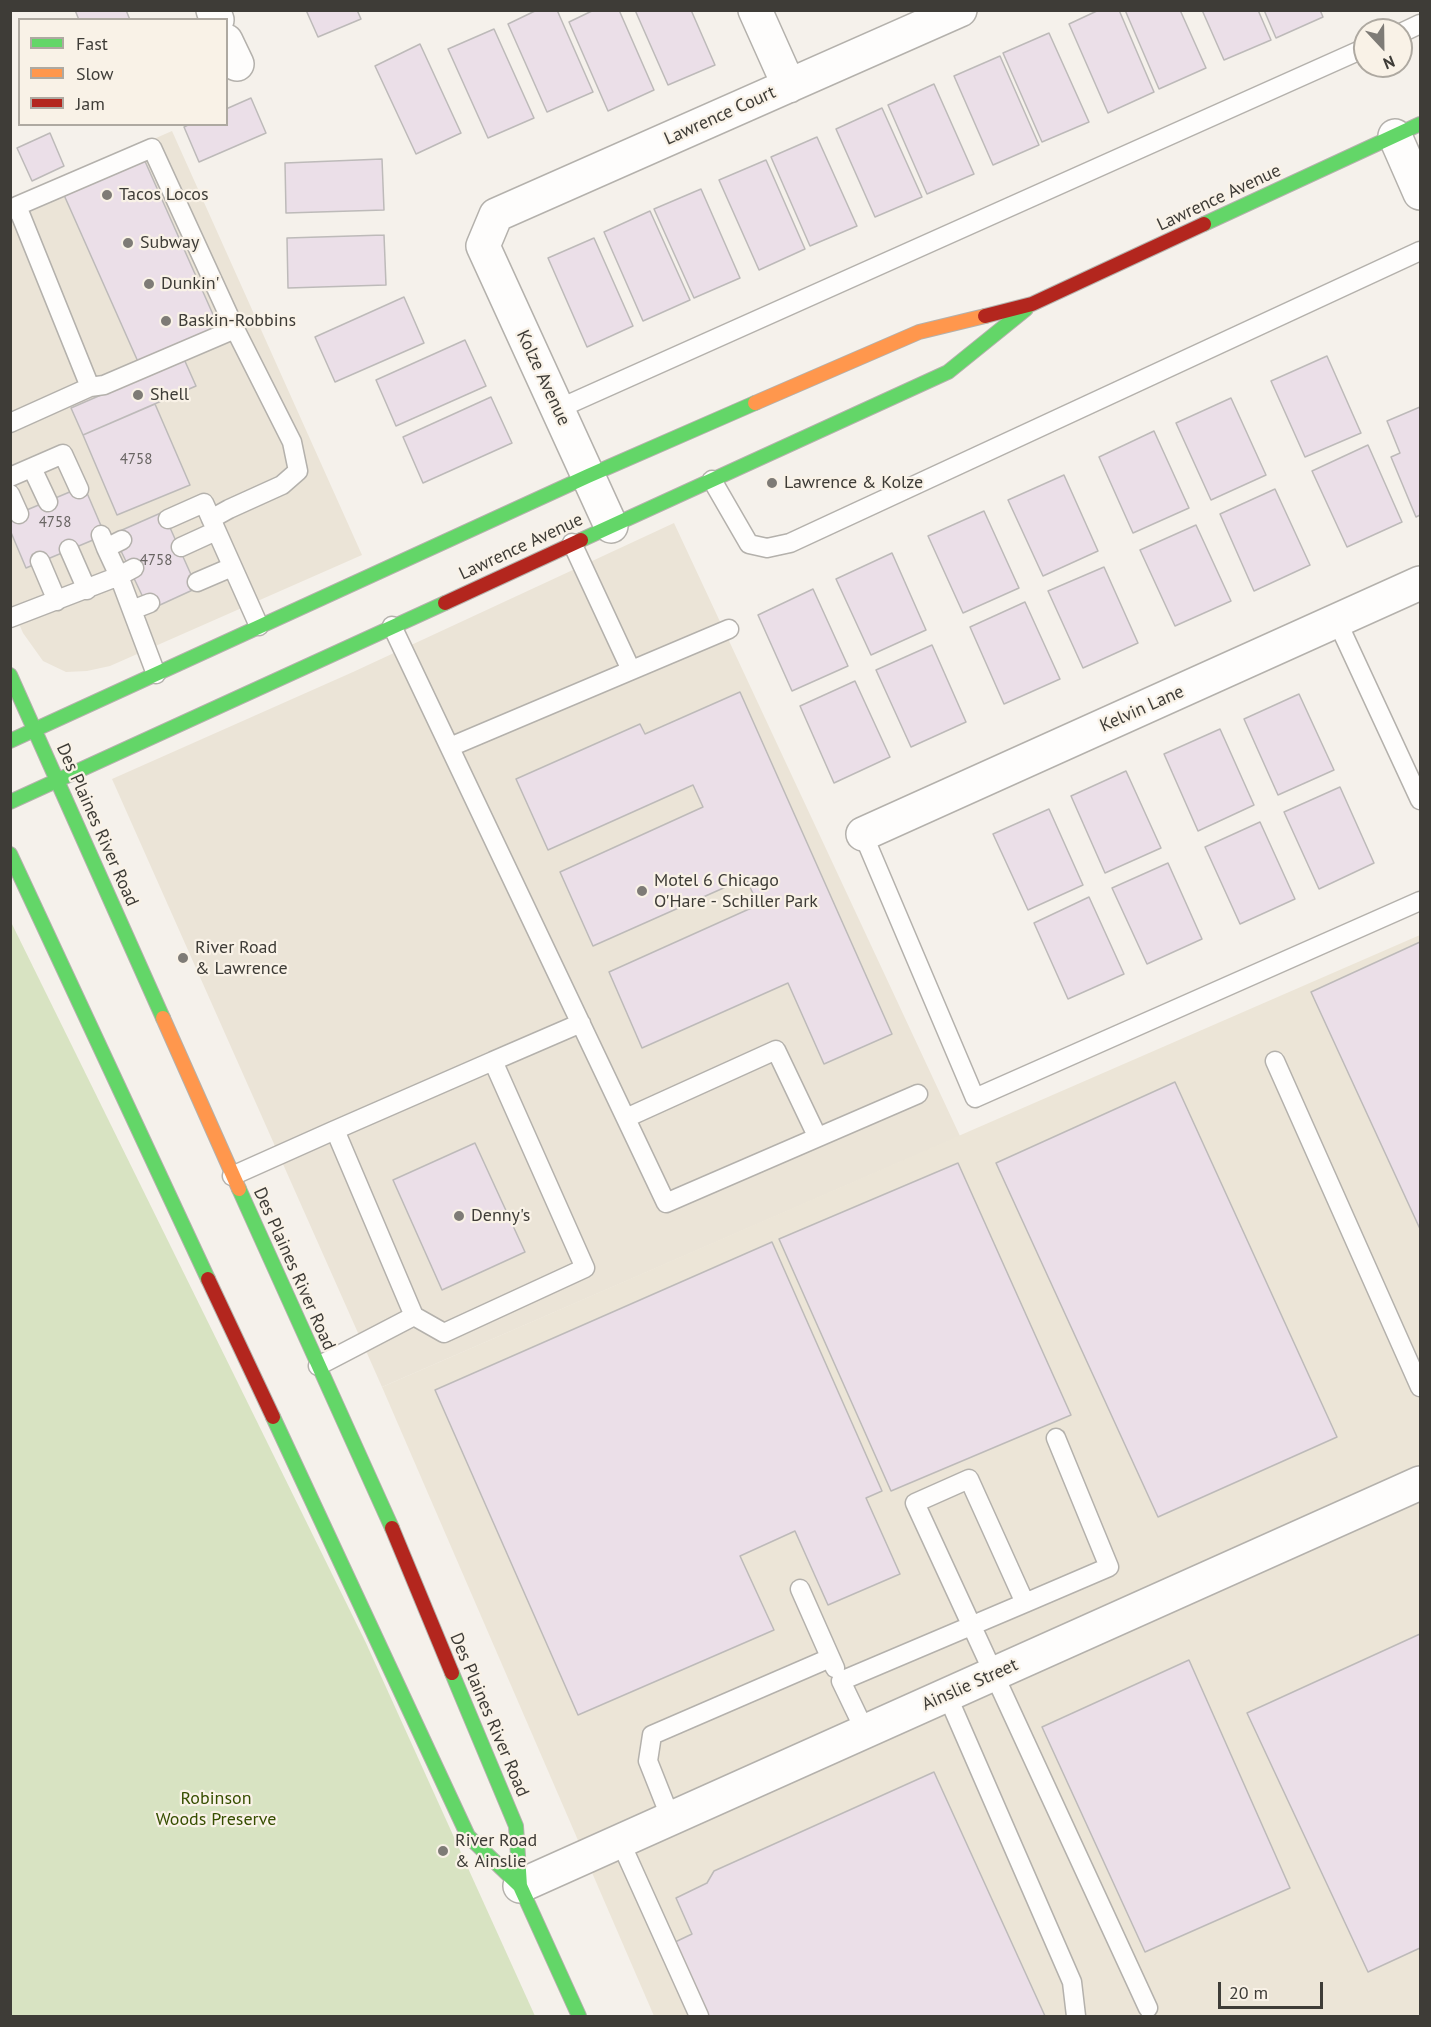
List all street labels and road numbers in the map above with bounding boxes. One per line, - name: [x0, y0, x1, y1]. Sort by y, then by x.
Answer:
- street label: Lawrence Court: [661, 82, 779, 150]
- street label: Lawrence Avenue: [1154, 160, 1284, 236]
- street label: Kolze Avenue: [511, 327, 575, 429]
- street label: Lawrence Avenue: [456, 509, 586, 585]
- street label: Kelvin Lane: [1097, 681, 1187, 737]
- street label: Des Plaines River Road: [51, 740, 143, 910]
- street label: Des Plaines River Road: [248, 1184, 340, 1354]
- street label: Des Plaines River Road: [445, 1630, 533, 1800]
- street label: Ainslie Street: [919, 1654, 1021, 1716]

